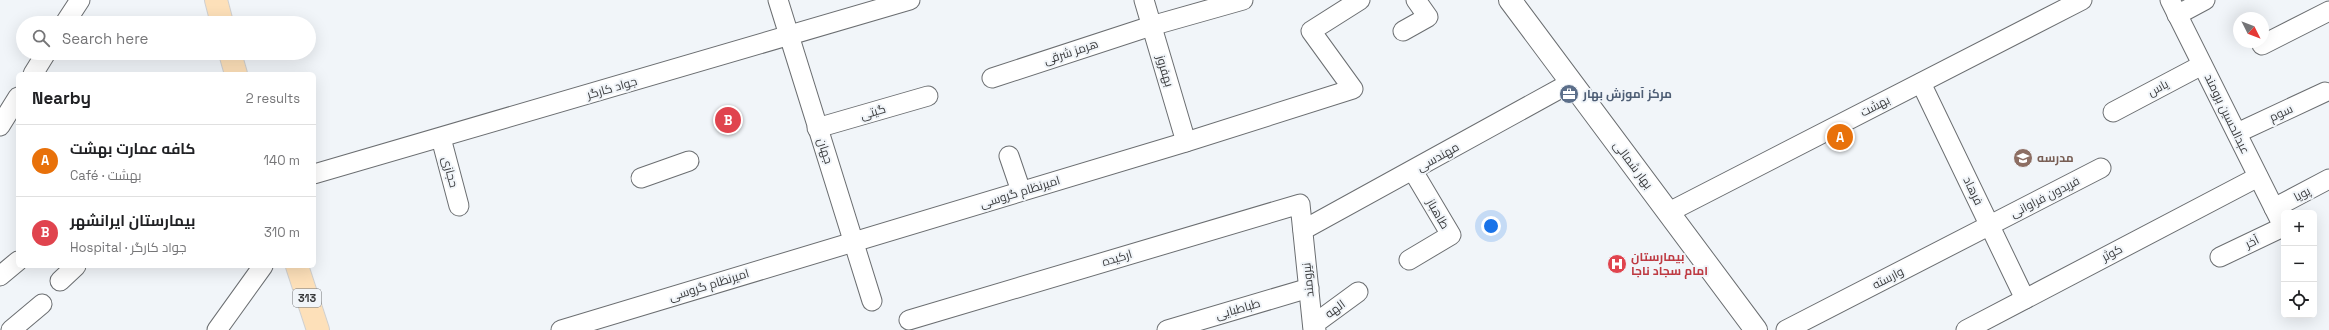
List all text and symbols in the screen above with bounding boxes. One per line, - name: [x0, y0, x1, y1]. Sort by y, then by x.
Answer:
- north arrow: [2233, 12, 2269, 48]
- search box: [16, 16, 316, 60]
- icon: search: [30, 27, 52, 49]
- text: Search here: [62, 29, 148, 48]
- street label: هرمز شرقی: [1042, 36, 1100, 68]
- street label: بهفروز: [1152, 52, 1177, 89]
- street label: عبدالحسین برومند: [2201, 71, 2253, 157]
- street label: جواد کارگر: [584, 73, 639, 103]
- street label: یاس: [2145, 76, 2172, 100]
- office icon: مرکز آموزش بهار: [1558, 83, 1580, 105]
- place label: مرکز آموزش بهار: [1582, 86, 1672, 102]
- text: Nearby: [32, 87, 91, 109]
- text: 2 results: [246, 90, 300, 107]
- street label: بهشت: [1857, 92, 1893, 120]
- street label: گیتی: [858, 101, 888, 123]
- street label: سوم: [2267, 101, 2295, 125]
- pin: B: [715, 105, 741, 135]
- pin: A: [1827, 122, 1853, 152]
- street label: جهان: [813, 136, 837, 166]
- street label: بهار شمالی: [1610, 138, 1656, 192]
- text: کافه عمارت بهشت: [70, 139, 195, 158]
- street label: مهندسی: [1414, 139, 1462, 175]
- school or university icon: مدرسه: [2012, 147, 2034, 169]
- place label: مدرسه: [2037, 150, 2074, 166]
- text: A: [41, 152, 49, 169]
- text: 140 m: [264, 152, 300, 169]
- street label: حجازی: [438, 155, 462, 189]
- text: Café · بهشت: [70, 167, 142, 184]
- street label: امیرنظام گروسی: [978, 172, 1062, 212]
- street label: فریدون فراوانی: [2008, 173, 2082, 221]
- street label: فرهاد: [1959, 174, 1987, 208]
- street label: پویا: [2291, 183, 2314, 206]
- street label: طاهباز: [1423, 195, 1453, 232]
- map controls: [2281, 210, 2317, 318]
- button: +: [2281, 210, 2317, 246]
- text: بیمارستان ایرانشهر: [70, 211, 195, 230]
- your location: [1481, 216, 1501, 236]
- text: B: [41, 224, 49, 241]
- text: 310 m: [264, 224, 300, 241]
- street label: آخر: [2242, 232, 2262, 253]
- text: Hospital · جواد کارگر: [70, 239, 187, 256]
- street label: کوثر: [2098, 241, 2125, 266]
- street label: ارکیده: [1100, 246, 1134, 270]
- button: −: [2281, 246, 2317, 282]
- place label: بیمارستان امام سجاد ناجا: [1631, 249, 1708, 279]
- hospital icon: بیمارستان امام سجاد ناجا: [1606, 253, 1628, 275]
- street label: نیرومند: [1298, 262, 1318, 298]
- street label: وارسته: [1870, 263, 1906, 293]
- street label: امیرنظام گروسی: [667, 265, 751, 305]
- button: locate: [2281, 282, 2317, 318]
- road number: 313: [293, 289, 321, 307]
- street label: طباطبایی: [1214, 295, 1262, 323]
- street label: الهه: [1322, 296, 1348, 322]

